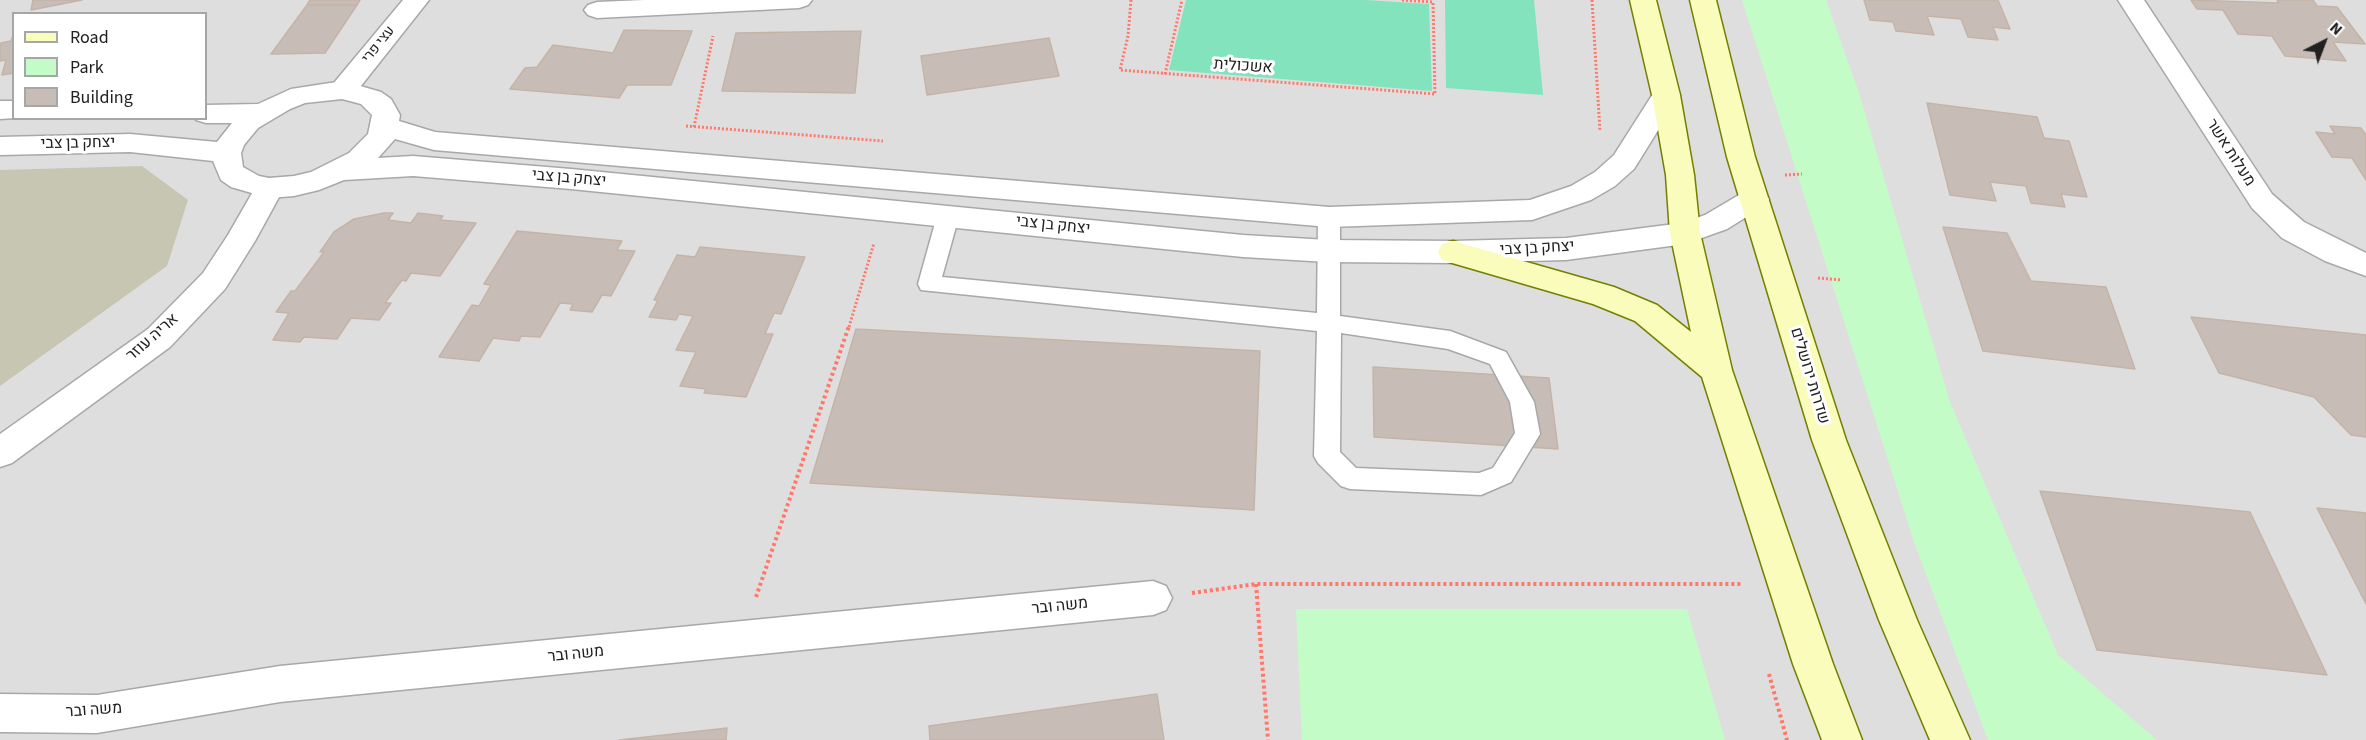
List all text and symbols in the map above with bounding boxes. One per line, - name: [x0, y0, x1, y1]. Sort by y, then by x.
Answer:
- legend: [12, 12, 207, 120]
- north arrow: [2294, 12, 2354, 72]
- text: N: [2325, 17, 2347, 40]
- street label: עצי פרי: [359, 23, 399, 67]
- text: Road: [70, 25, 109, 50]
- text: Park: [70, 55, 104, 80]
- street label: אשכולית: [1213, 55, 1273, 79]
- text: Building: [70, 85, 133, 110]
- street label: מעלות אשר: [2201, 116, 2259, 190]
- street label: יצחק בן צבי: [41, 134, 115, 154]
- street label: יצחק בן צבי: [531, 166, 607, 192]
- street label: יצחק בן צבי: [1015, 213, 1091, 239]
- street label: יצחק בן צבי: [1499, 237, 1575, 261]
- street label: אריה עוזר: [123, 310, 183, 366]
- street label: שדרות ירושלים: [1785, 325, 1833, 427]
- street label: משה ובר: [1031, 595, 1089, 619]
- street label: משה ובר: [547, 643, 605, 667]
- street label: משה ובר: [65, 699, 123, 723]

